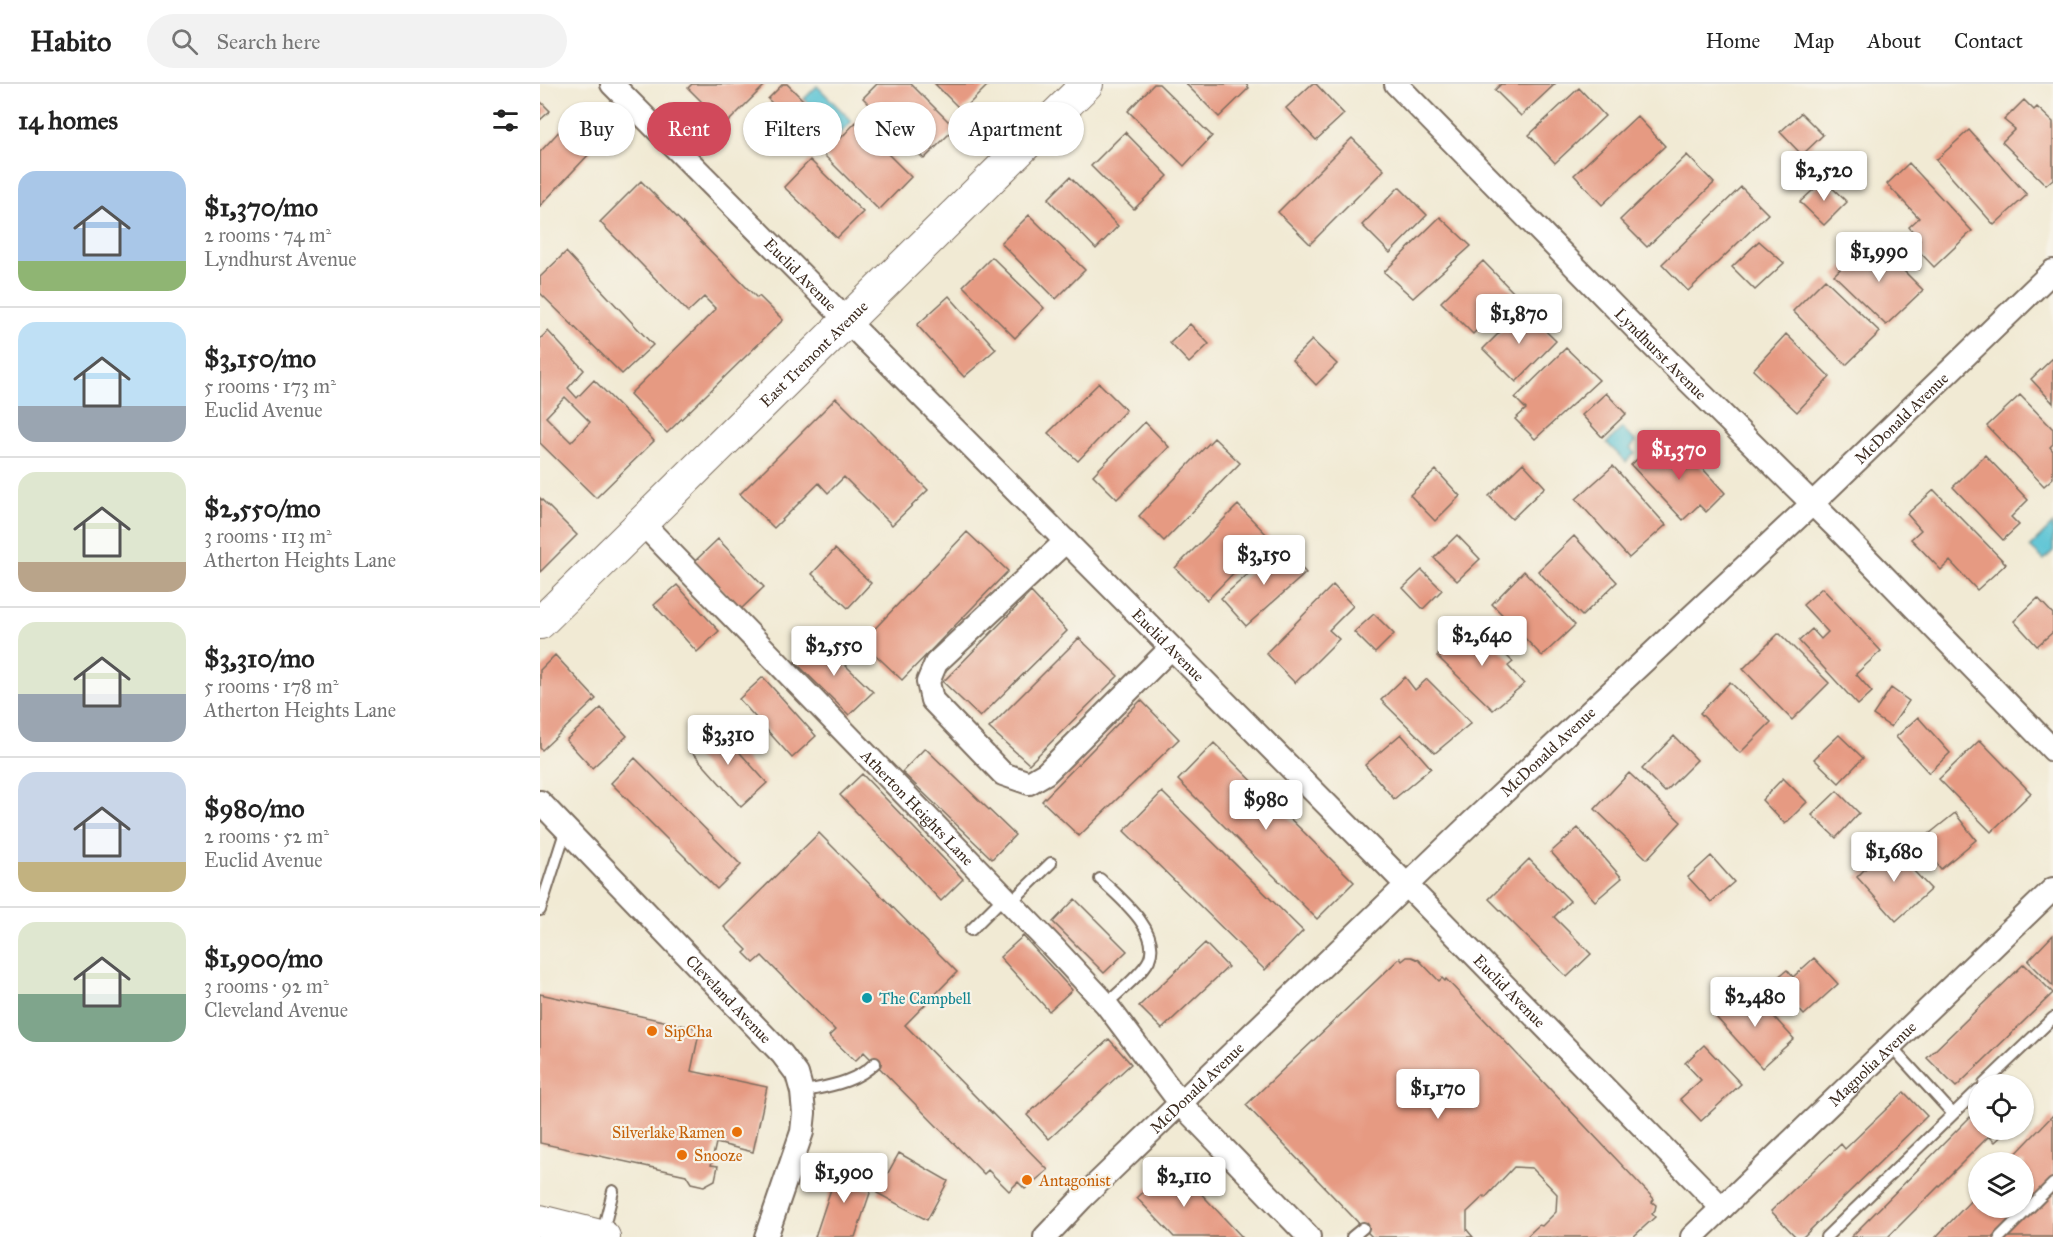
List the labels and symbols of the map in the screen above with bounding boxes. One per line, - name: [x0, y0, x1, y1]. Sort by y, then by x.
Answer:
- pin: $2,520: [1775, 151, 1873, 202]
- pin: $1,990: [1830, 232, 1928, 283]
- street label: Euclid Avenue: [761, 234, 841, 315]
- pin: $1,870: [1470, 294, 1568, 345]
- street label: East Tremont Avenue: [756, 296, 872, 411]
- street label: Lyndhurst Avenue: [1611, 304, 1711, 404]
- street label: McDonald Avenue: [1850, 368, 1952, 467]
- pin: $1,370: [1630, 430, 1728, 481]
- pin: $3,150: [1215, 535, 1313, 586]
- street label: Euclid Avenue: [1128, 604, 1209, 685]
- pin: $2,640: [1433, 616, 1531, 667]
- pin: $2,550: [785, 626, 883, 677]
- street label: McDonald Avenue: [1496, 702, 1599, 800]
- pin: $3,310: [679, 715, 777, 766]
- street label: Atherton Heights Lane: [857, 745, 978, 869]
- pin: $980: [1230, 780, 1302, 831]
- pin: $1,680: [1845, 832, 1943, 883]
- street label: Euclid Avenue: [1470, 950, 1550, 1032]
- street label: Cleveland Avenue: [682, 951, 776, 1047]
- pin: $2,480: [1706, 977, 1804, 1028]
- place label: The Campbell: [879, 989, 972, 1008]
- marker: The Campbell: [860, 991, 874, 1005]
- street label: Magnolia Avenue: [1824, 1017, 1920, 1110]
- place label: SipCha: [664, 1022, 712, 1041]
- marker: SipCha: [645, 1024, 659, 1038]
- street label: McDonald Avenue: [1146, 1038, 1248, 1137]
- pin: $1,170: [1389, 1069, 1487, 1120]
- place label: Silverlake Ramen: [612, 1123, 725, 1142]
- marker: Silverlake Ramen: [730, 1125, 744, 1139]
- place label: Snooze: [694, 1146, 743, 1165]
- marker: Snooze: [675, 1148, 689, 1162]
- pin: $1,900: [795, 1153, 893, 1204]
- pin: $2,110: [1135, 1157, 1233, 1208]
- place label: Antagonist: [1038, 1171, 1111, 1191]
- marker: Antagonist: [1020, 1173, 1034, 1187]

